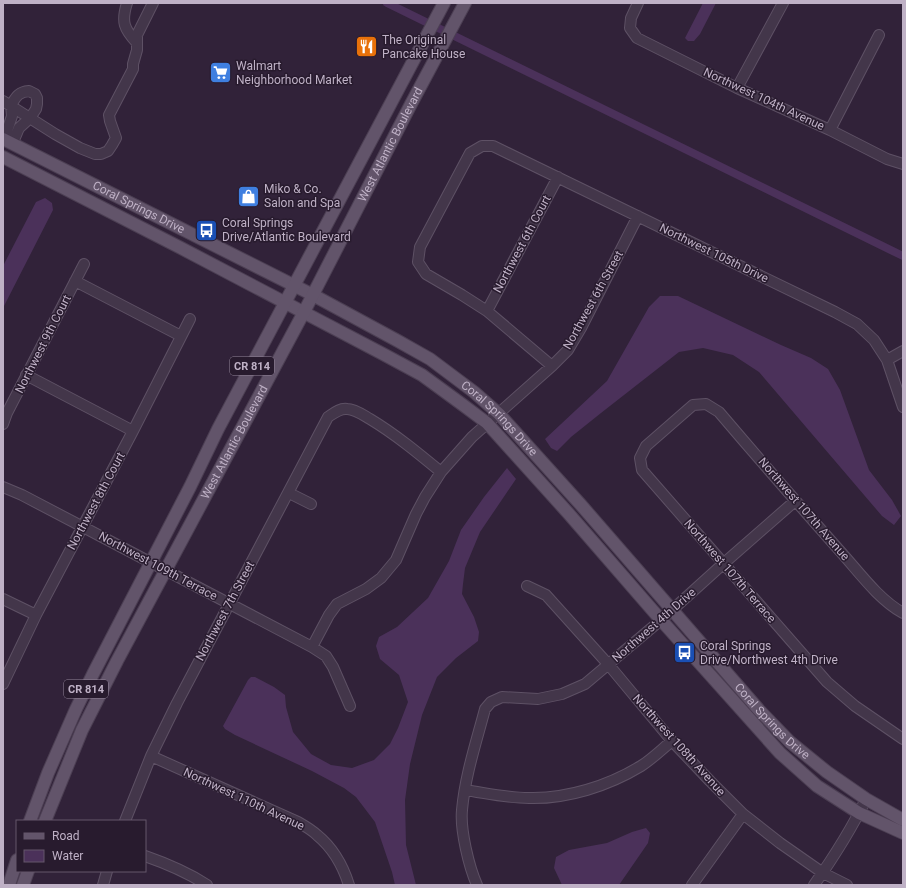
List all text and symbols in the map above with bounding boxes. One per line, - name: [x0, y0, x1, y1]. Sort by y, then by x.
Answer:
- place label: The Original Pancake House: [382, 33, 465, 61]
- restaurant icon: The Original Pancake House: [354, 34, 380, 60]
- place label: Walmart Neighborhood Market: [236, 59, 352, 87]
- supermarket icon: Walmart Neighborhood Market: [207, 60, 233, 86]
- street label: Northwest 104th Avenue: [701, 65, 827, 133]
- street label: West Atlantic Boulevard: [355, 85, 426, 204]
- street label: Coral Springs Drive: [90, 178, 187, 236]
- place label: Miko & Co. Salon and Spa: [264, 182, 340, 210]
- shop icon: Miko & Co. Salon and Spa: [236, 183, 262, 209]
- street label: Northwest 6th Court: [490, 193, 554, 295]
- place label: Coral Springs Drive/Atlantic Boulevard: [222, 216, 351, 244]
- bus stop icon: Coral Springs Drive/Atlantic Boulevard: [194, 217, 220, 243]
- street label: Northwest 105th Drive: [657, 221, 771, 285]
- street label: Northwest 6th Street: [560, 248, 626, 352]
- street label: Northwest 9th Court: [12, 292, 74, 396]
- road number: CR 814: [230, 357, 274, 375]
- street label: Coral Springs Drive: [459, 378, 540, 459]
- street label: West Atlantic Boulevard: [198, 383, 270, 501]
- street label: Northwest 8th Court: [64, 450, 128, 552]
- street label: Northwest 107th Avenue: [755, 455, 853, 563]
- street label: Northwest 107th Terrace: [681, 516, 779, 626]
- street label: Northwest 109th Terrace: [96, 529, 220, 603]
- street label: Northwest 7th Street: [193, 559, 257, 663]
- street label: Northwest 4th Drive: [609, 585, 699, 665]
- place label: Coral Springs Drive/Northwest 4th Drive: [700, 639, 838, 667]
- bus stop icon: Coral Springs Drive/Northwest 4th Drive: [672, 640, 698, 666]
- road number: CR 814: [64, 680, 108, 698]
- street label: Coral Springs Drive: [732, 680, 813, 762]
- street label: Northwest 108th Avenue: [630, 691, 728, 799]
- street label: Northwest 110th Avenue: [181, 765, 307, 833]
- legend: [16, 820, 146, 872]
- text: Road: [52, 829, 80, 843]
- text: Water: [52, 849, 83, 863]

